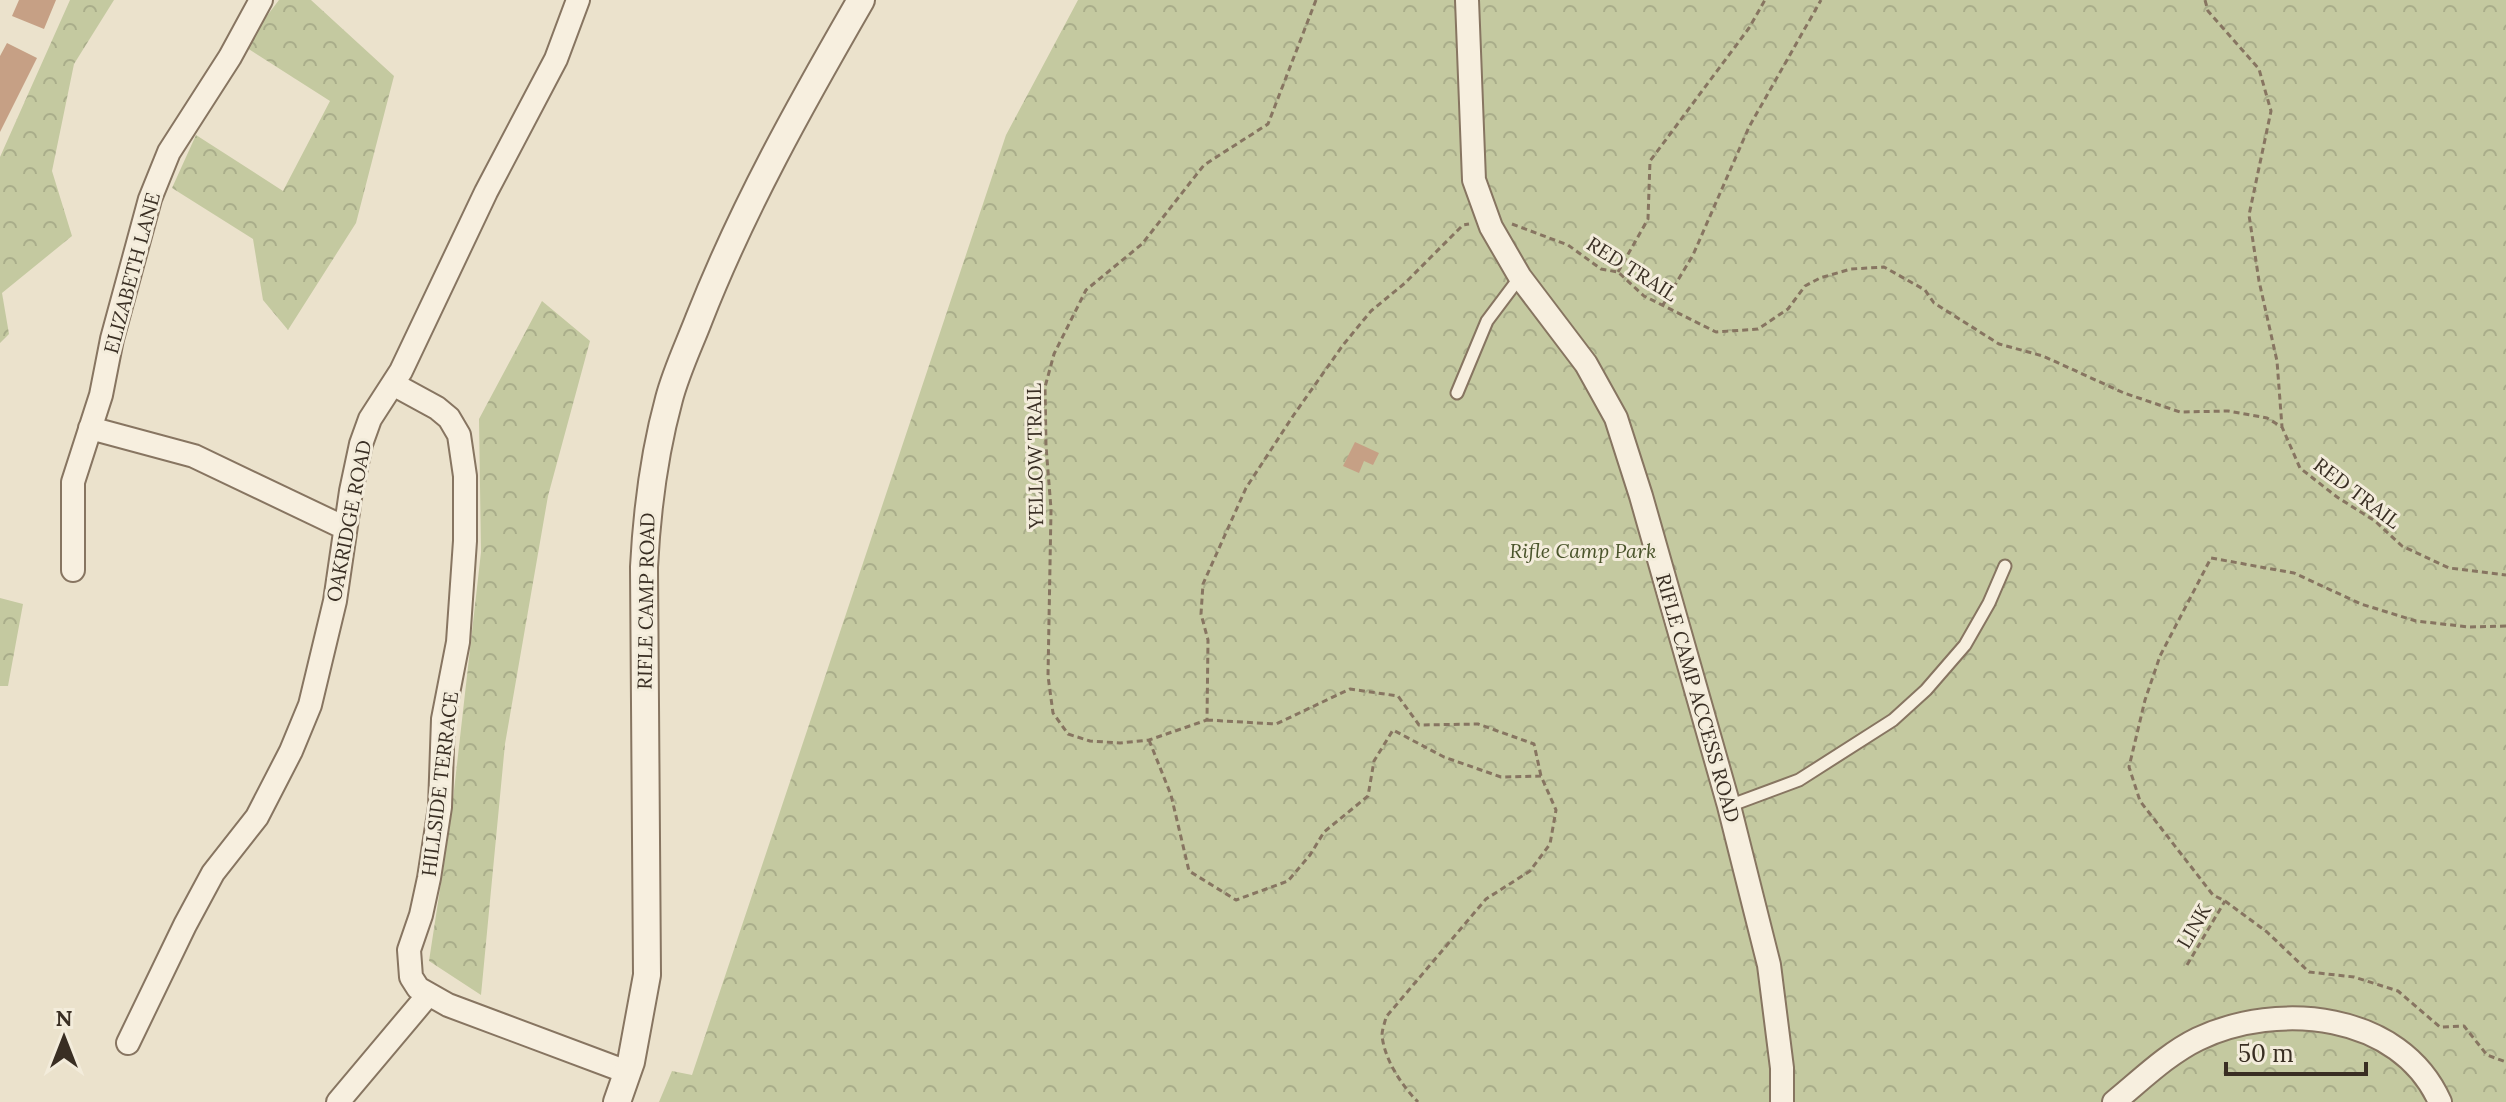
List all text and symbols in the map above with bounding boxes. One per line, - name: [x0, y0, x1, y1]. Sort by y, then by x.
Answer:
- street label: ELIZABETH LANE: [98, 190, 165, 356]
- street label: RED TRAIL: [1582, 231, 1683, 307]
- street label: YELLOW TRAIL: [1021, 383, 1048, 530]
- street label: OAKRIDGE ROAD: [321, 438, 376, 604]
- street label: RED TRAIL: [2309, 452, 2406, 534]
- street label: RIFLE CAMP ROAD: [631, 512, 660, 690]
- park label: Rifle Camp Park: [1510, 538, 1656, 563]
- street label: RIFLE CAMP ACCESS ROAD: [1651, 570, 1746, 825]
- street label: HILLSIDE TERRACE: [416, 690, 463, 878]
- street label: LINK: [2171, 899, 2216, 952]
- north arrow: [24, 998, 104, 1078]
- text: N: [55, 1004, 73, 1032]
- scale bar: [2226, 1026, 2366, 1076]
- text: 50 m: [2238, 1038, 2294, 1069]

